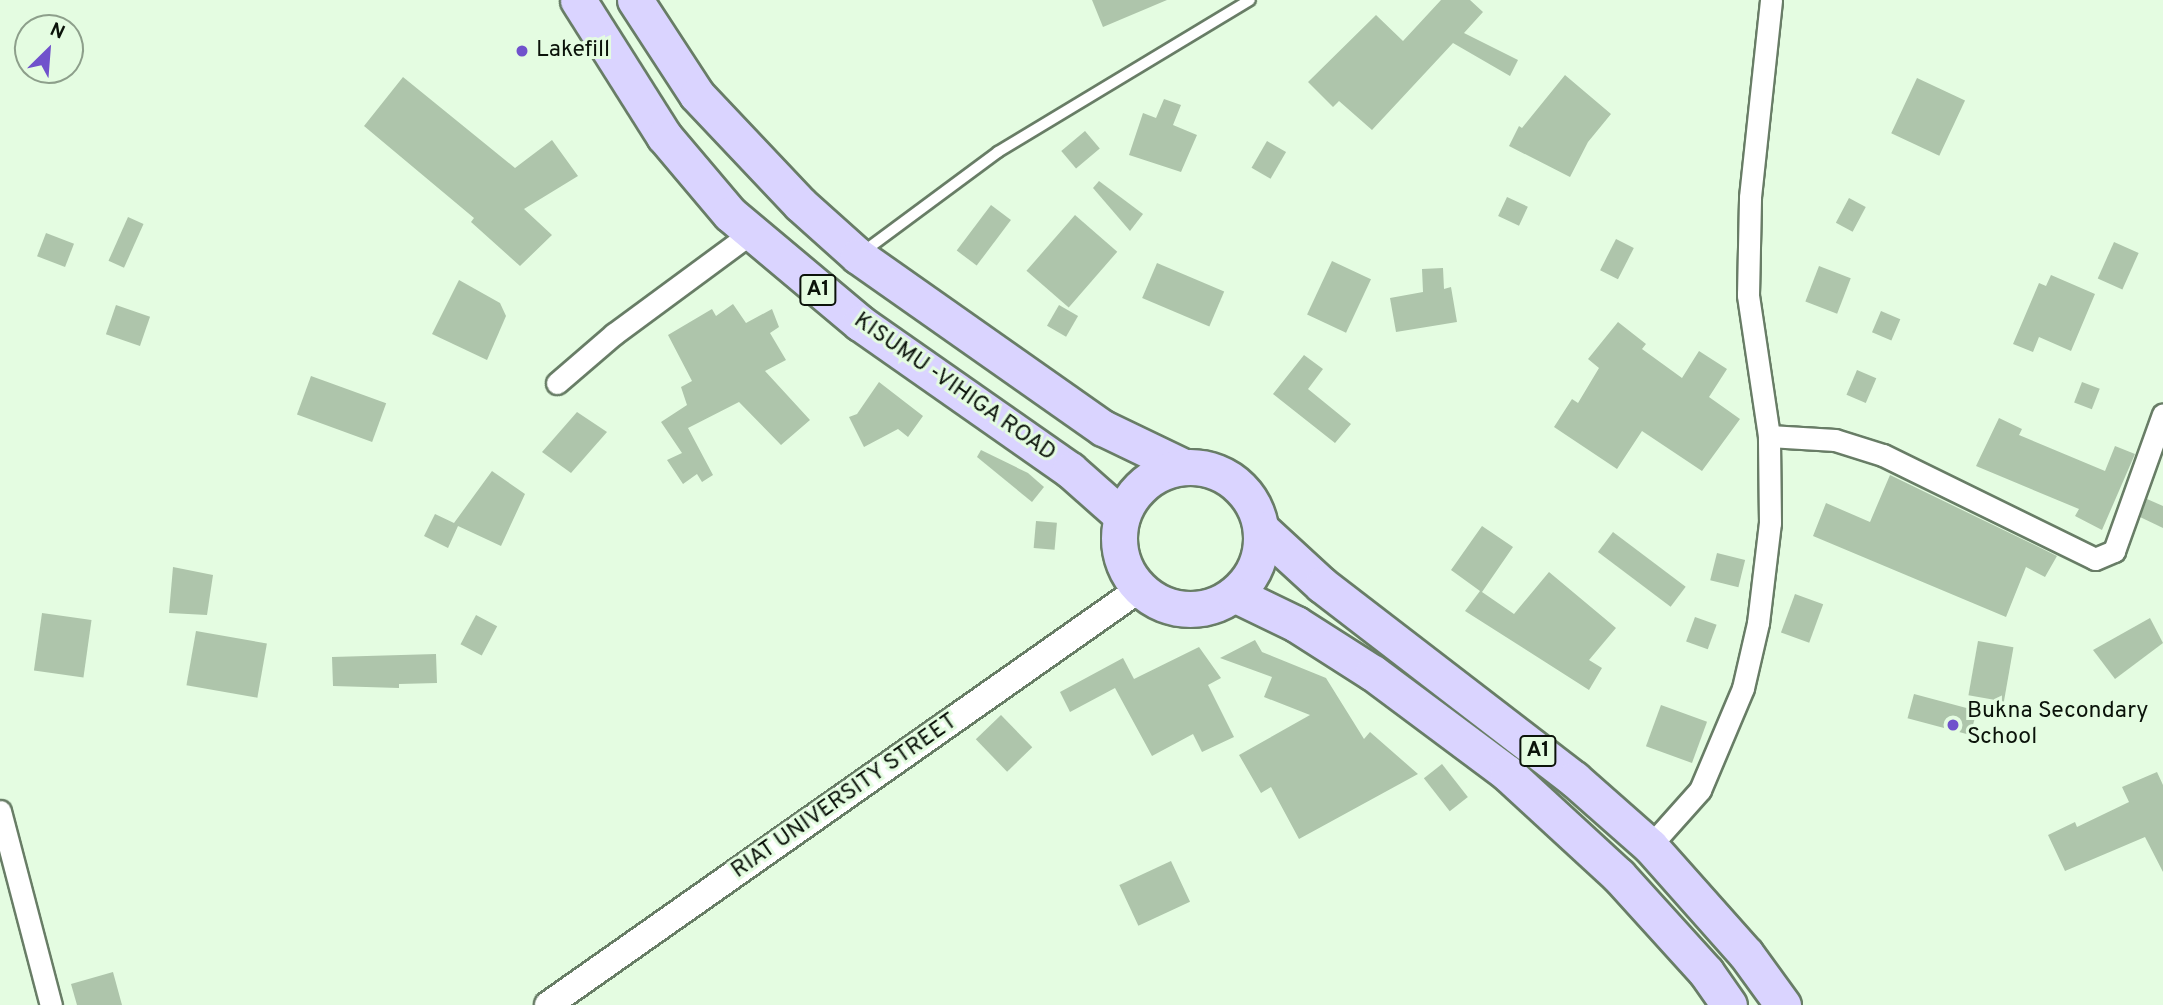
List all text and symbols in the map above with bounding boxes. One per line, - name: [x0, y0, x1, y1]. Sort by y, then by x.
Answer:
- north arrow: [14, 14, 84, 84]
- text: N: [46, 18, 68, 46]
- place label: Lakefill: [536, 37, 610, 65]
- marker: Lakefill: [514, 43, 530, 59]
- road number: A1: [799, 272, 837, 308]
- street label: KISUMU -VIHIGA ROAD: [847, 308, 1061, 468]
- place label: Bukna Secondary School: [1967, 698, 2148, 752]
- street label: RIAT UNIVERSITY STREET: [726, 708, 964, 886]
- marker: Bukna Secondary School: [1945, 717, 1961, 733]
- road number: A1: [1519, 734, 1557, 768]

